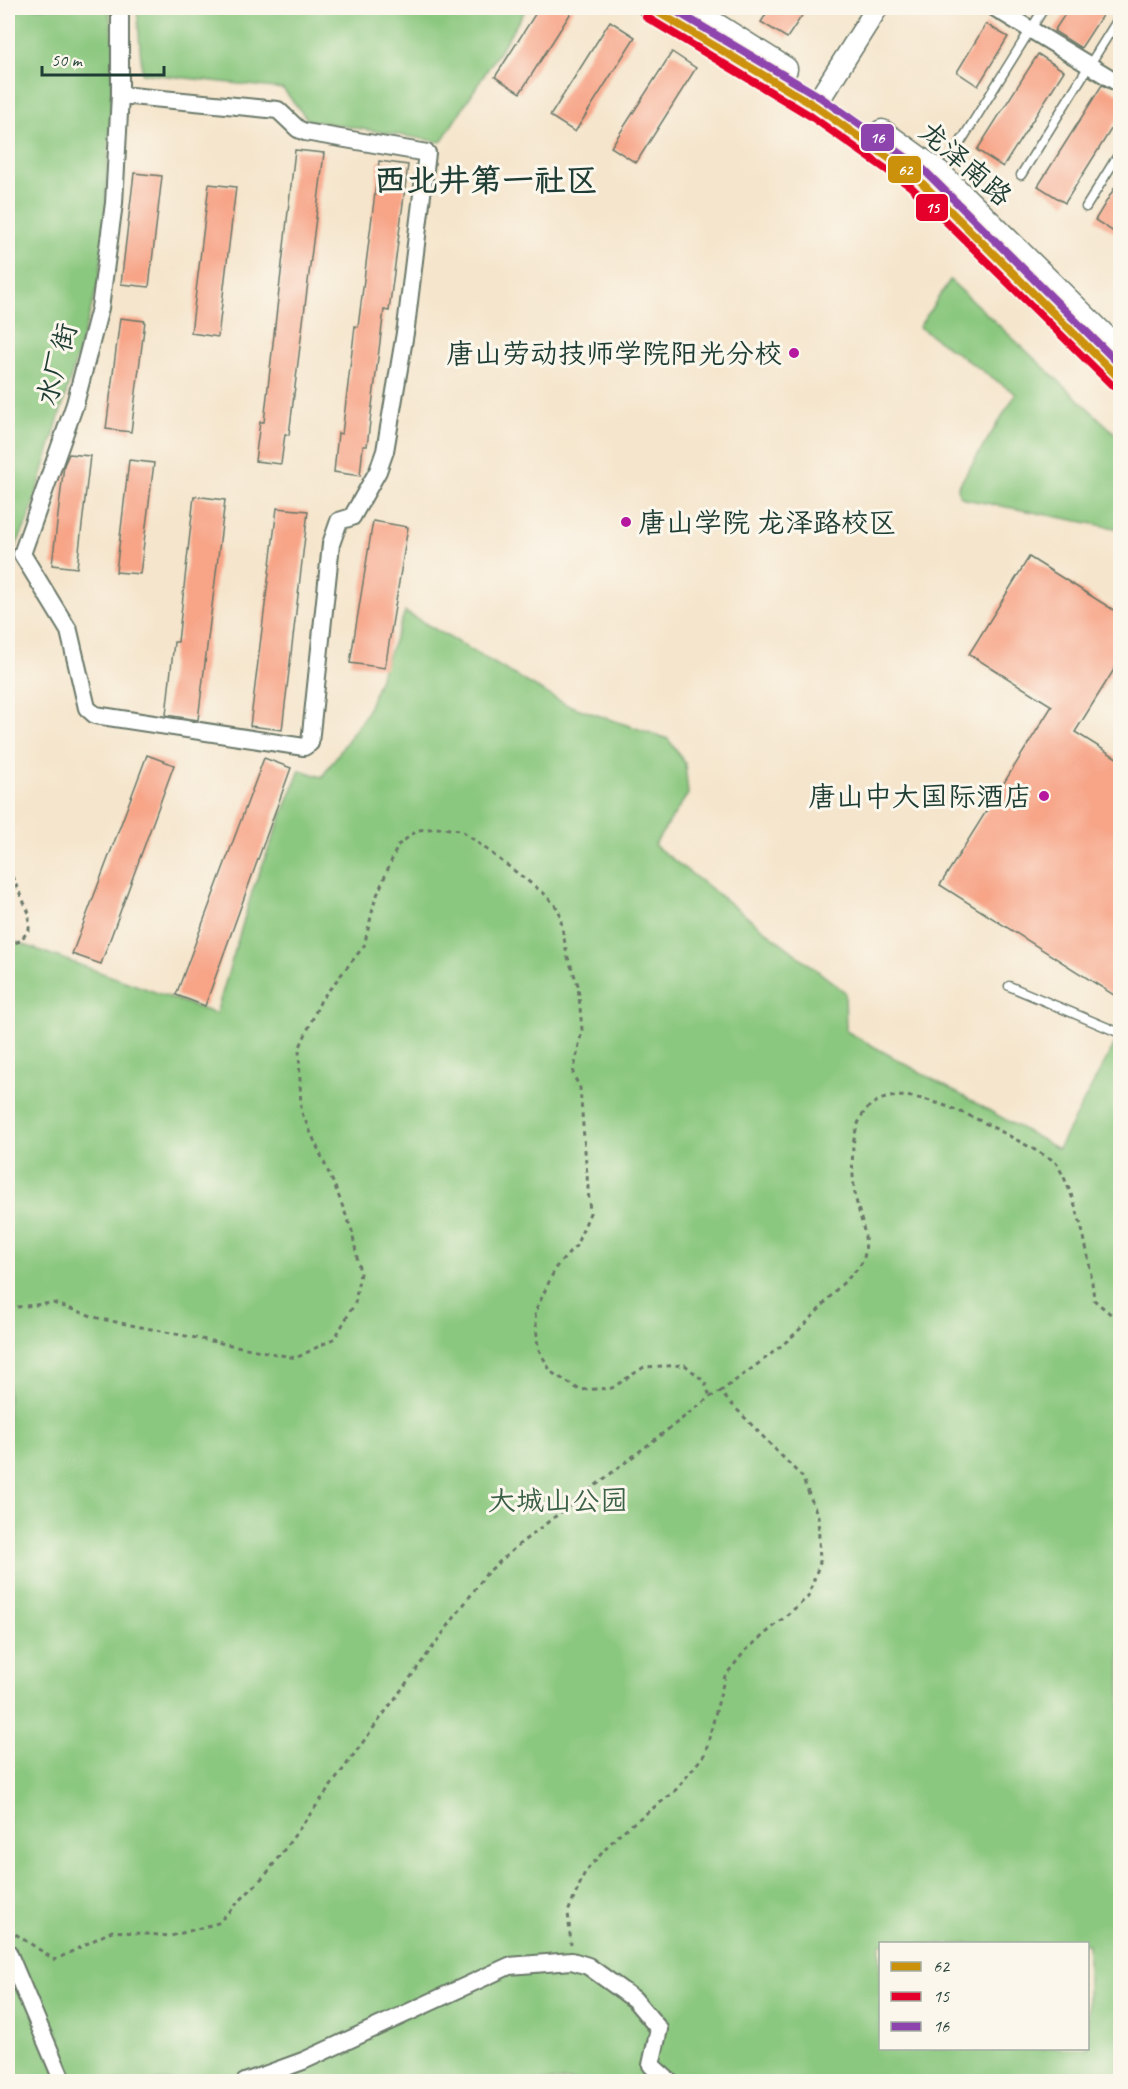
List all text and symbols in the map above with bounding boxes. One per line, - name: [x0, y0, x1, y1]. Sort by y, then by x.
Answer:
- scale bar: [42, 39, 164, 77]
- text: 50 m: [51, 49, 84, 71]
- street label: 龙泽南路: [912, 113, 1019, 213]
- line badge: 16: [860, 123, 895, 152]
- text: 16: [870, 128, 886, 148]
- line badge: 62: [887, 155, 922, 184]
- district label: 西北井第一社区: [374, 160, 598, 201]
- text: 62: [898, 160, 914, 180]
- line badge: 15: [915, 193, 949, 222]
- text: 15: [925, 198, 941, 218]
- street label: 水厂街: [29, 319, 84, 409]
- place label: 唐山劳动技师学院阳光分校: [446, 336, 782, 371]
- marker: 唐山劳动技师学院阳光分校: [787, 346, 801, 360]
- place label: 唐山学院 龙泽路校区: [638, 505, 897, 540]
- marker: 唐山学院 龙泽路校区: [619, 515, 633, 529]
- place label: 唐山中大国际酒店: [808, 779, 1032, 814]
- marker: 唐山中大国际酒店: [1037, 789, 1051, 803]
- park label: 大城山公园: [488, 1483, 628, 1518]
- legend: [879, 1942, 1089, 2050]
- text: 62: [933, 1955, 951, 1977]
- text: 15: [933, 1985, 950, 2007]
- text: 16: [933, 2015, 950, 2037]

